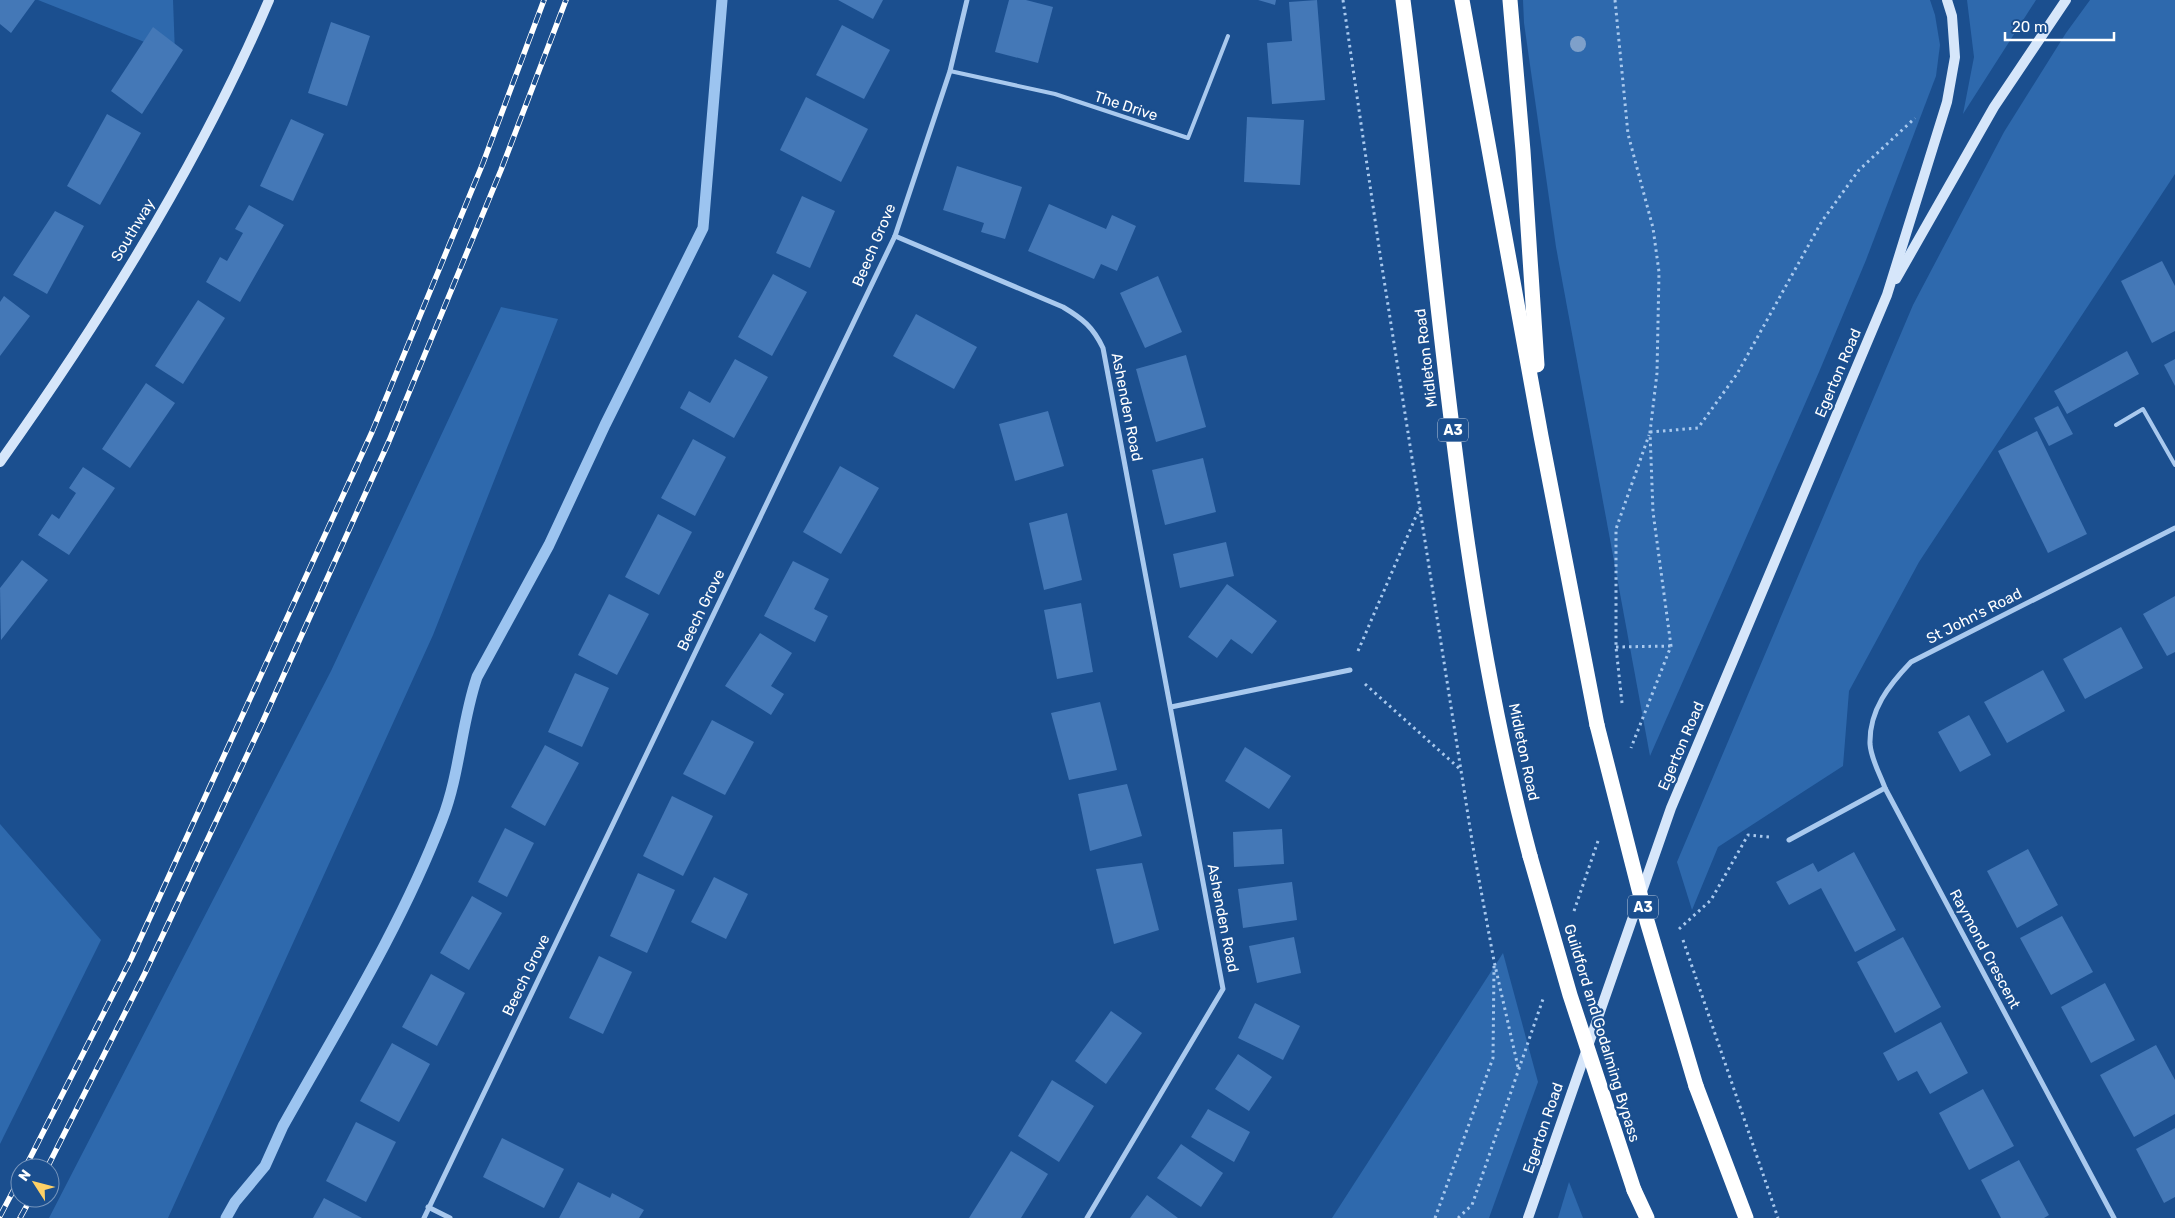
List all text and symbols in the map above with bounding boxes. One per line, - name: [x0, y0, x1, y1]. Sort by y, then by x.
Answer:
- scale bar: [2005, 10, 2114, 42]
- text: 20 m: [2012, 18, 2047, 36]
- street label: The Drive: [1092, 87, 1160, 125]
- street label: Southway: [107, 195, 159, 265]
- street label: Beech Grove: [848, 201, 900, 289]
- street label: Midleton Road: [1411, 308, 1441, 408]
- street label: Egerton Road: [1811, 326, 1865, 420]
- street label: Ashenden Road: [1108, 351, 1146, 463]
- road number: A3: [1438, 418, 1468, 442]
- street label: Beech Grove: [674, 566, 728, 654]
- street label: St John's Road: [1923, 584, 2025, 648]
- street label: Egerton Road: [1654, 699, 1708, 793]
- street label: Midleton Road: [1505, 702, 1543, 802]
- street label: Ashenden Road: [1204, 862, 1242, 974]
- street label: Raymond Crescent: [1946, 886, 2024, 1012]
- road number: A3: [1628, 896, 1658, 919]
- street label: Guildford and Godalming Bypass: [1560, 922, 1644, 1144]
- street label: Beech Grove: [499, 931, 553, 1019]
- street label: Egerton Road: [1519, 1080, 1567, 1176]
- north arrow: [10, 1158, 60, 1208]
- text: N: [15, 1167, 35, 1185]

